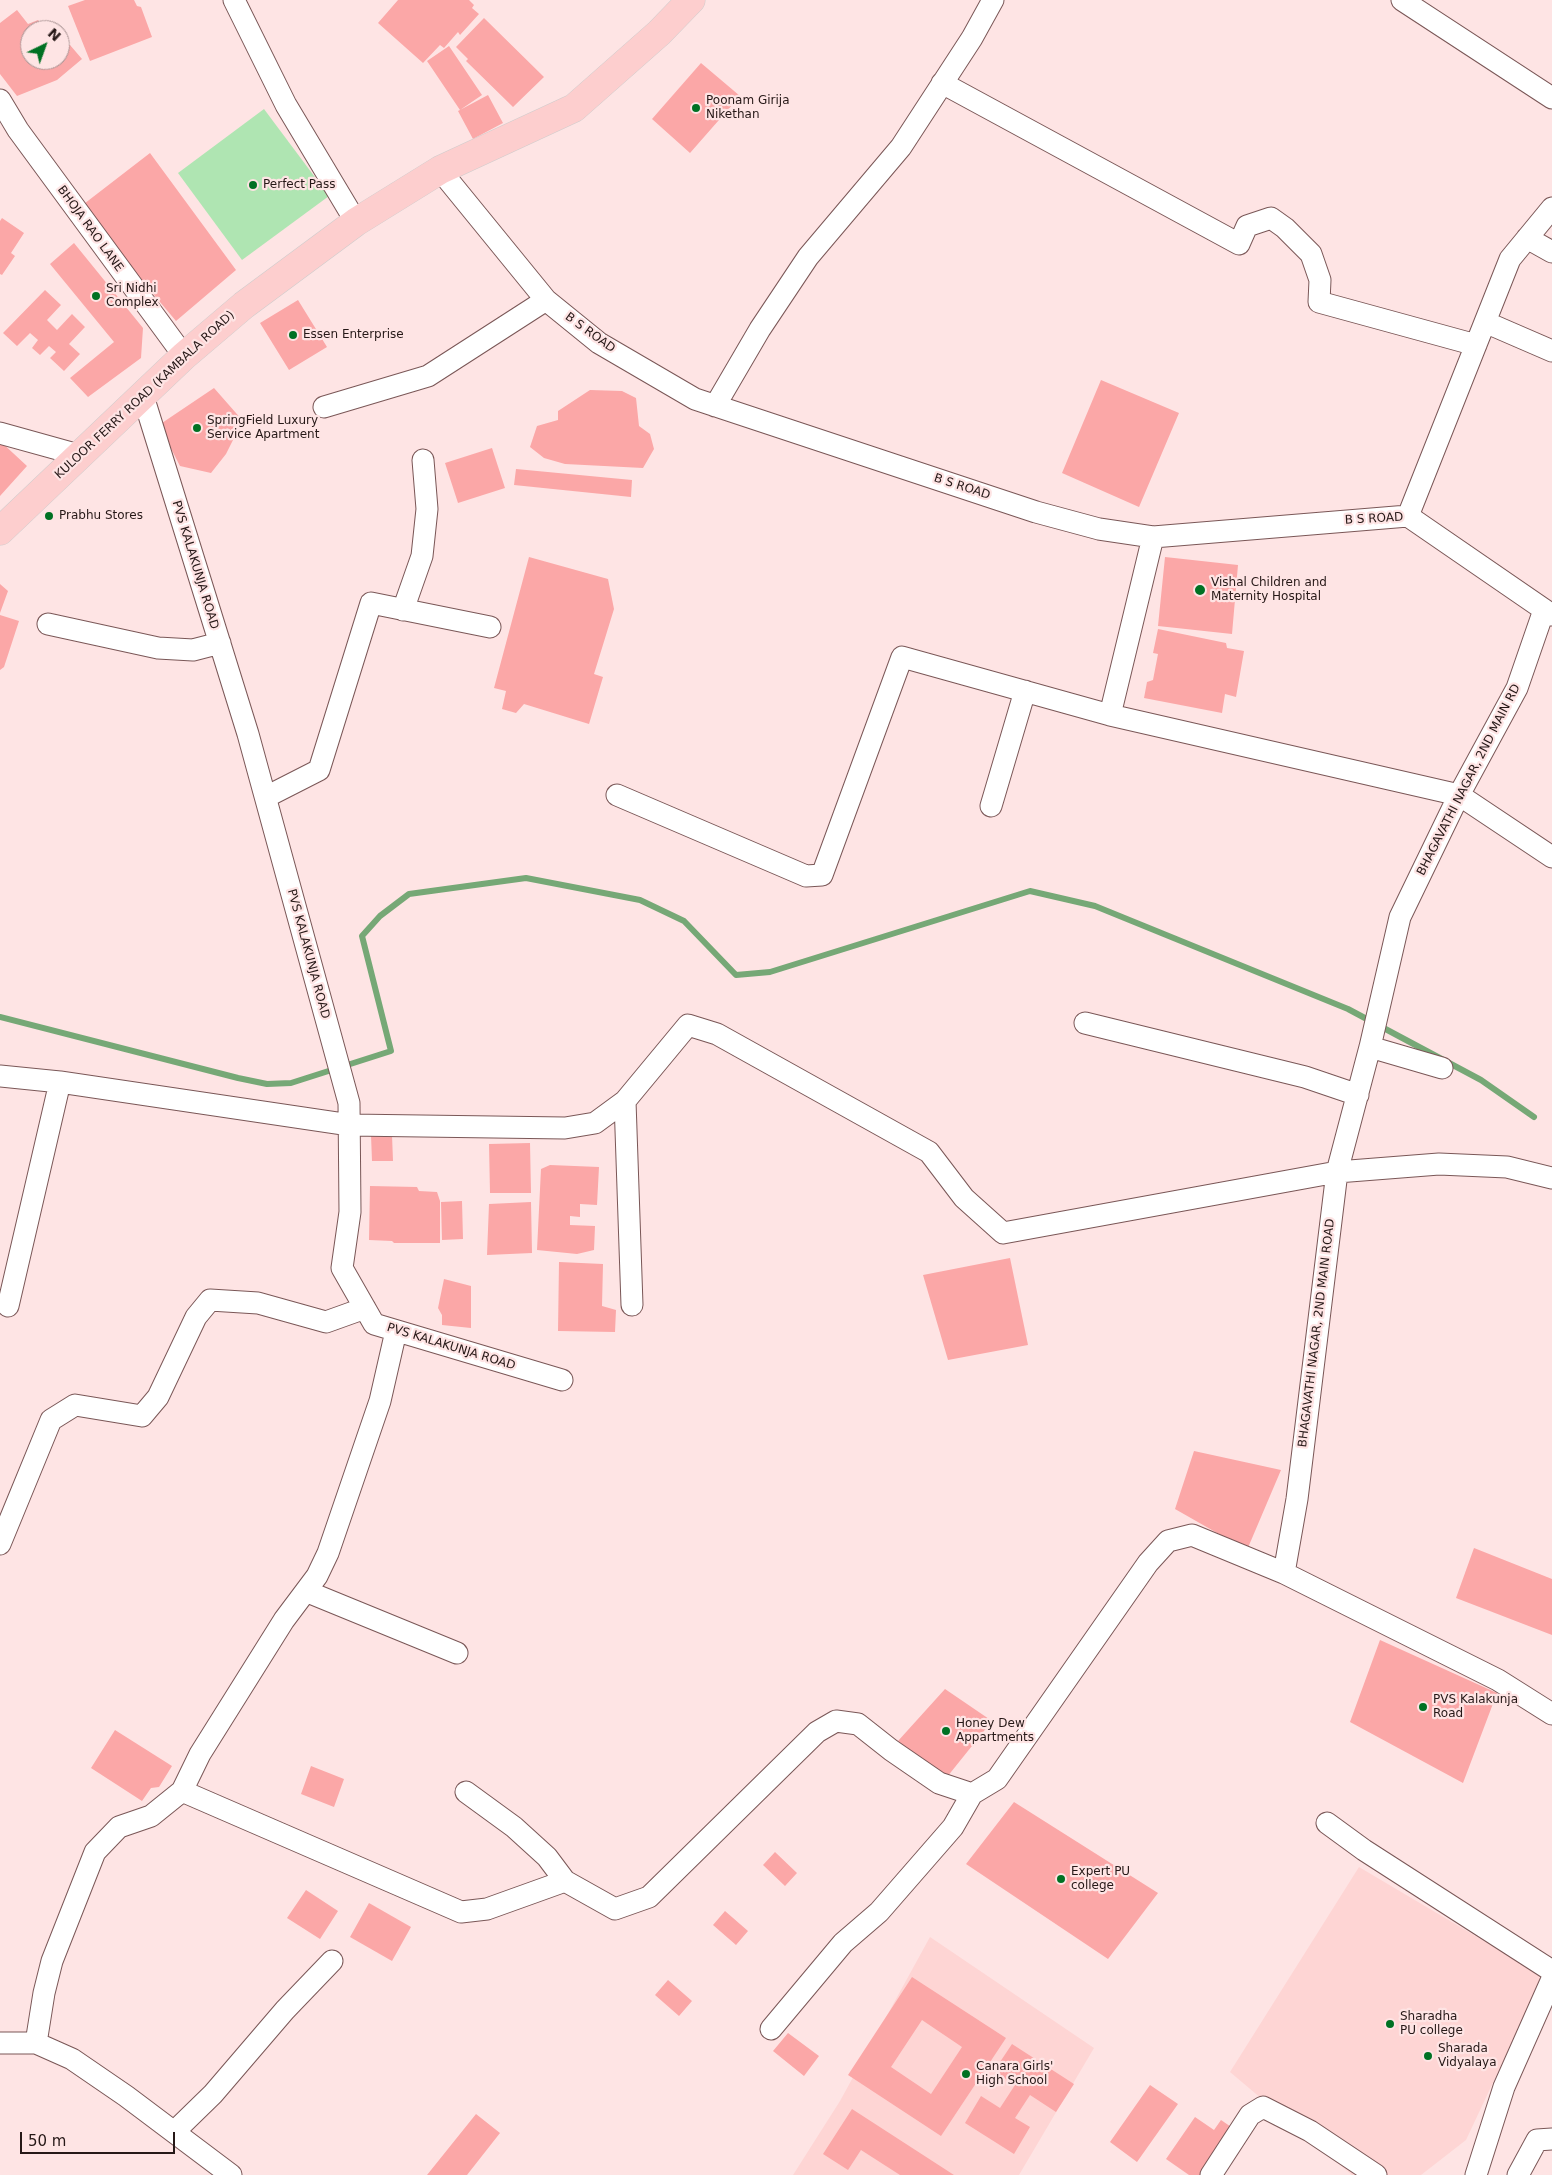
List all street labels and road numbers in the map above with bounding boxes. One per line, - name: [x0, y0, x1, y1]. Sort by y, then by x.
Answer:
- street label: BHOJA RAO LANE: [54, 183, 126, 275]
- street label: KULOOR FERRY ROAD (KAMBALA ROAD): [52, 308, 238, 482]
- street label: B S ROAD: [562, 310, 618, 356]
- street label: B S ROAD: [932, 471, 992, 503]
- street label: PVS KALAKUNJA ROAD: [169, 499, 221, 631]
- street label: B S ROAD: [1344, 510, 1404, 528]
- street label: BHAGAVATHI NAGAR, 2ND MAIN RD: [1414, 682, 1524, 878]
- street label: PVS KALAKUNJA ROAD: [284, 888, 332, 1020]
- street label: BHAGAVATHI NAGAR, 2ND MAIN ROAD: [1296, 1218, 1338, 1448]
- street label: PVS KALAKUNJA ROAD: [385, 1321, 517, 1373]

